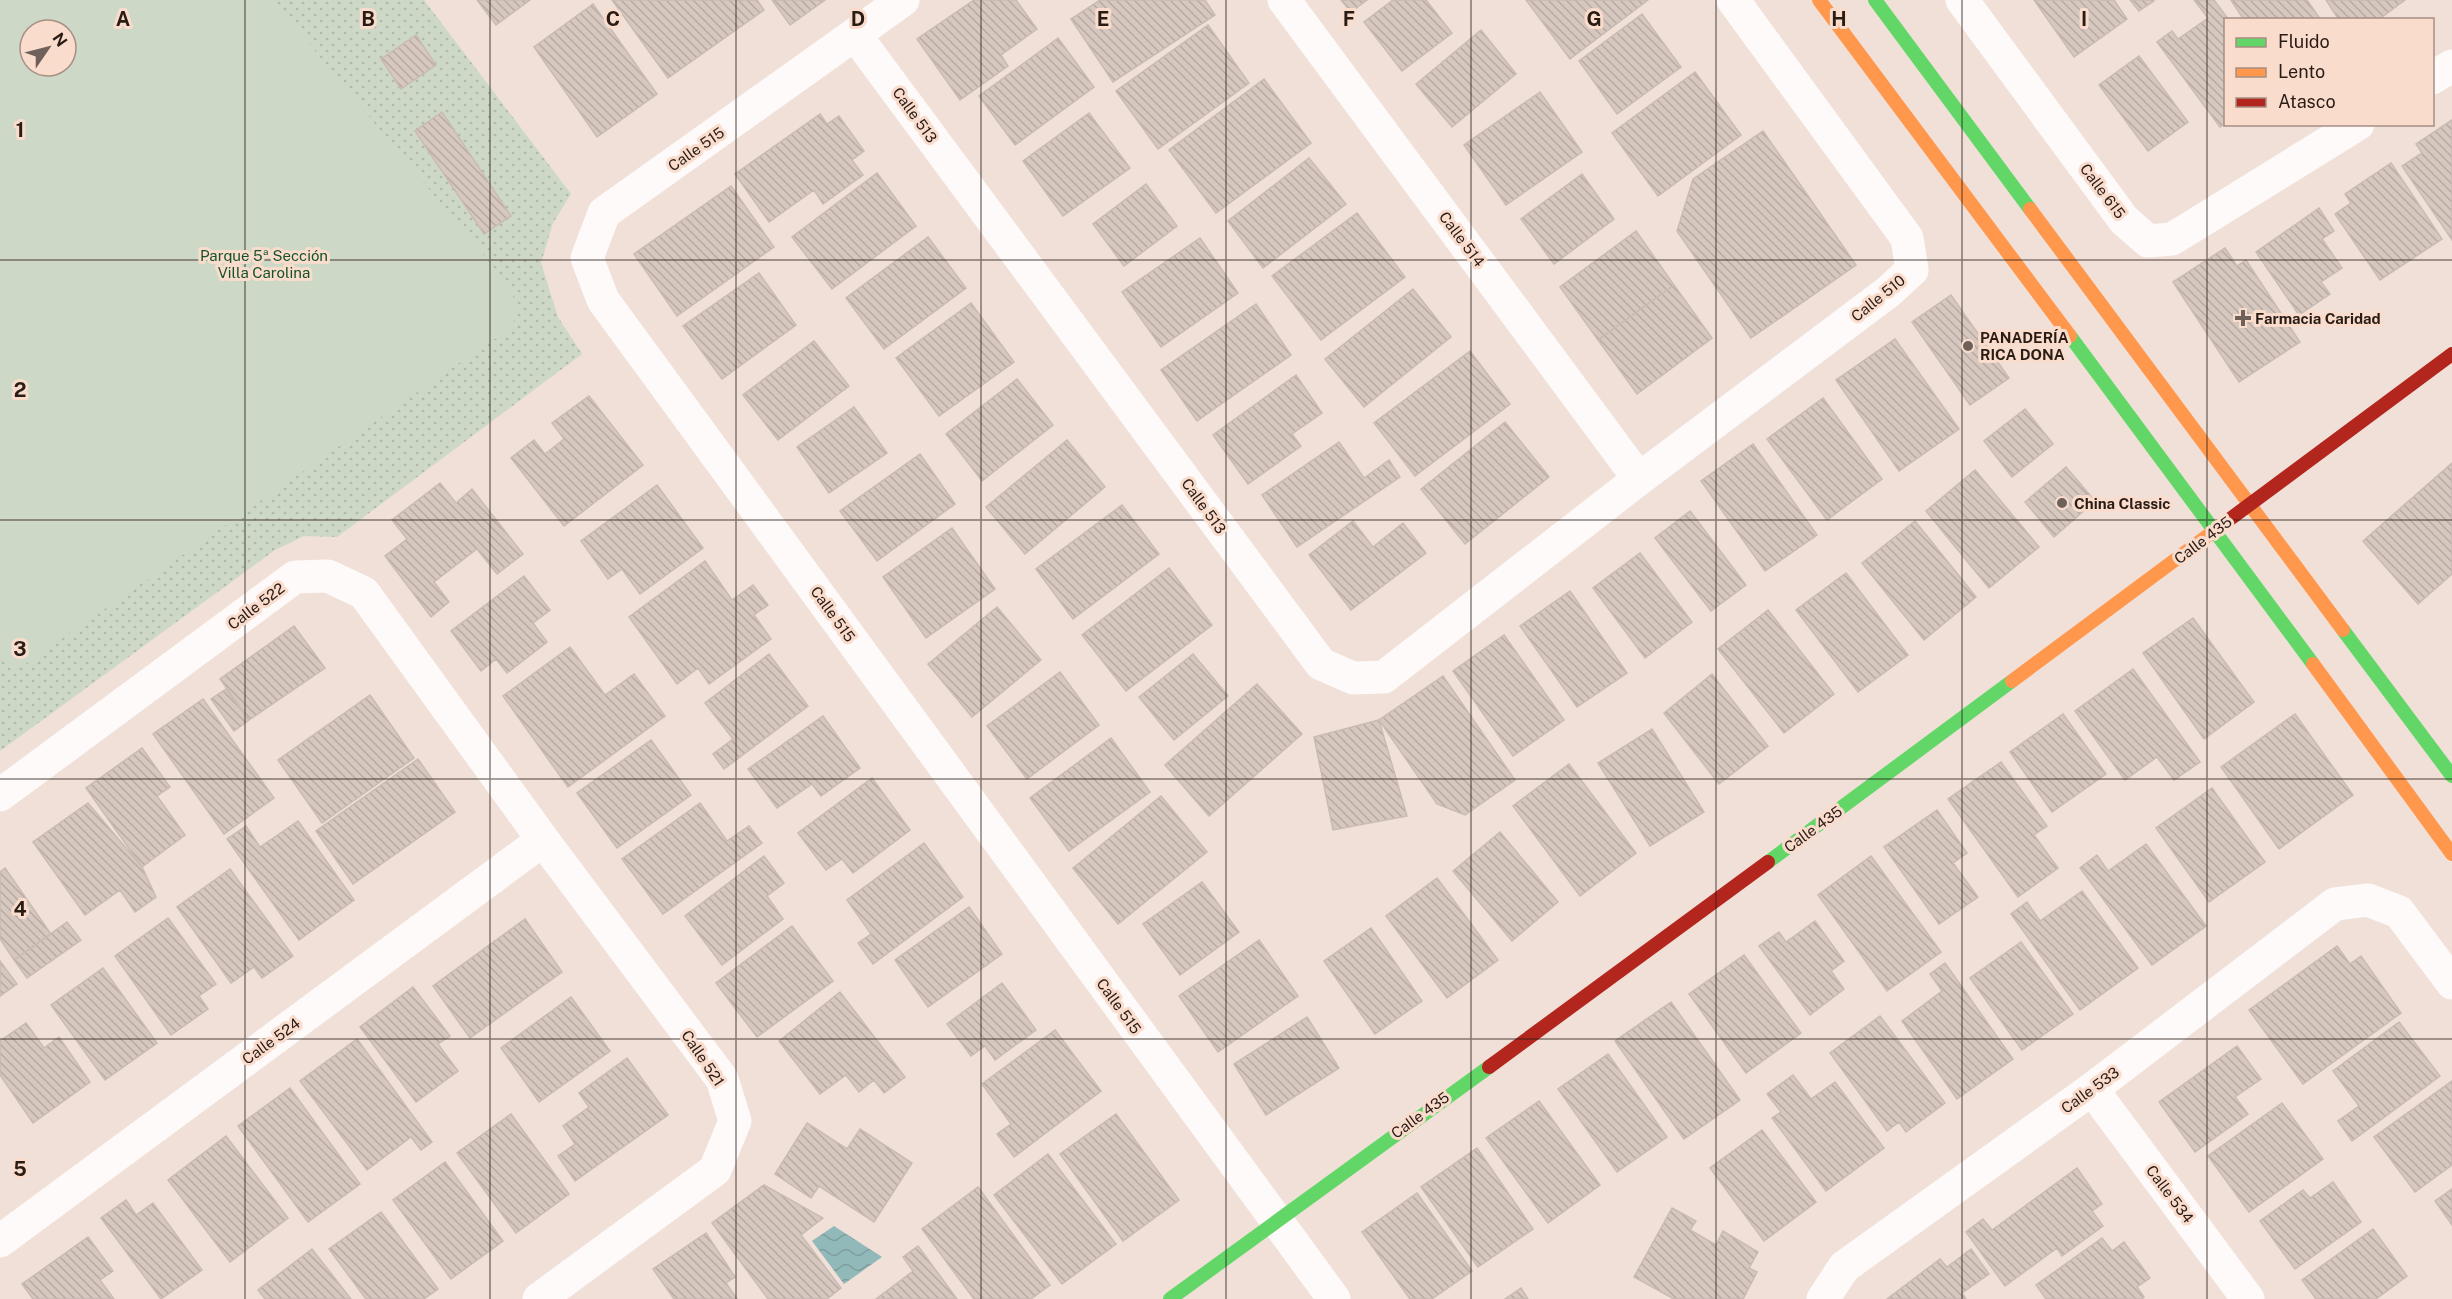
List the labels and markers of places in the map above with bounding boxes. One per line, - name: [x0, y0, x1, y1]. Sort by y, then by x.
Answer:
- place label: Farmacia Caridad: [2255, 310, 2381, 327]
- marker: Farmacia Caridad: [2236, 311, 2250, 325]
- place label: PANADERÍA RICA DONA: [1980, 329, 2069, 363]
- marker: PANADERÍA RICA DONA: [1961, 339, 1975, 353]
- place label: China Classic: [2074, 495, 2170, 512]
- marker: China Classic: [2055, 496, 2069, 510]

